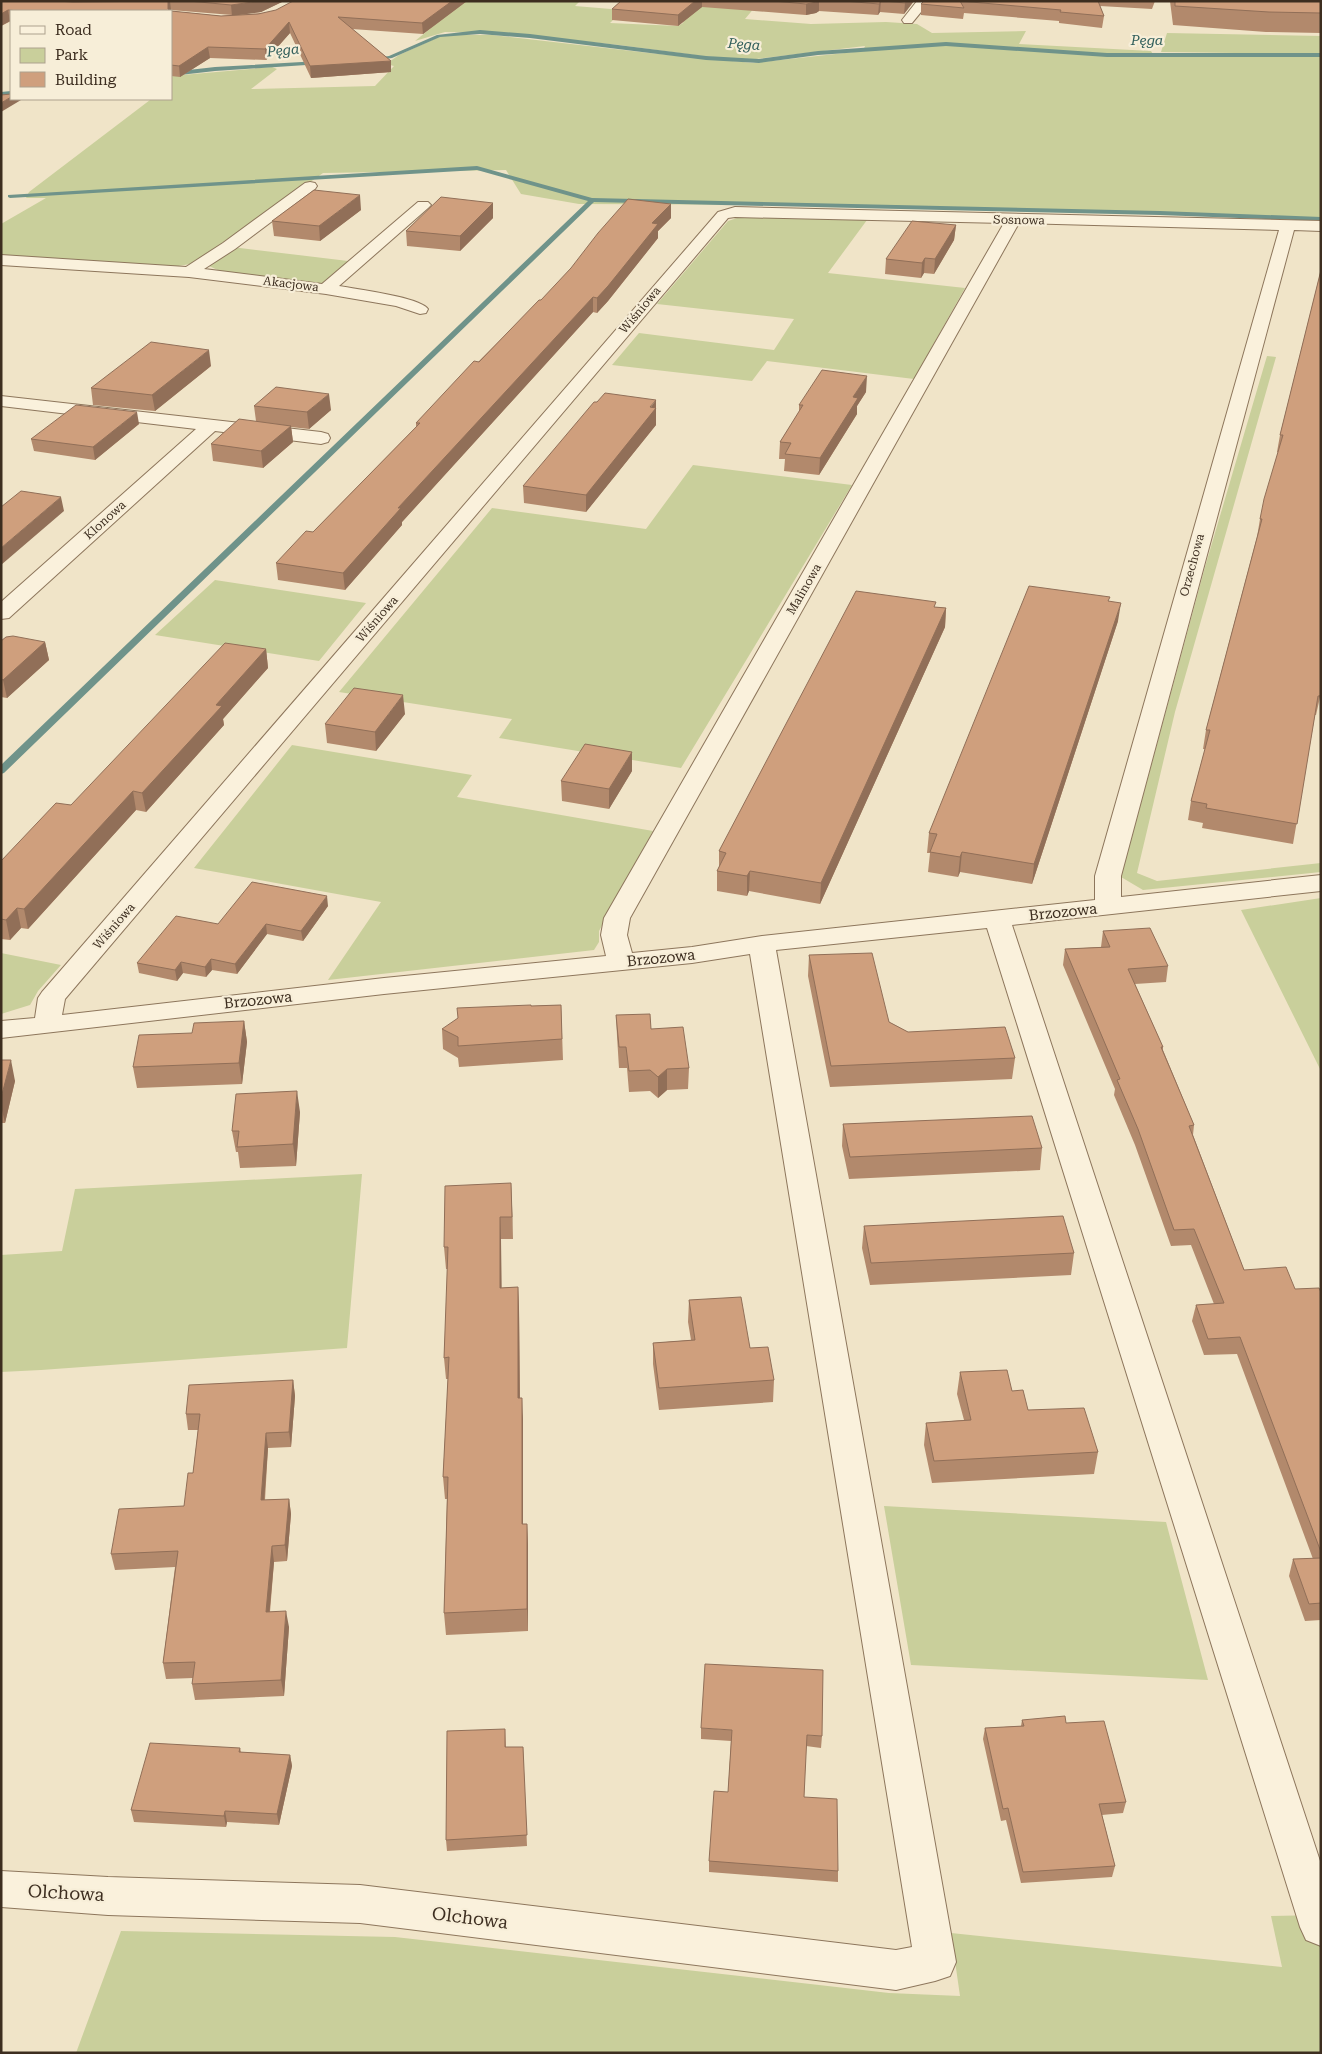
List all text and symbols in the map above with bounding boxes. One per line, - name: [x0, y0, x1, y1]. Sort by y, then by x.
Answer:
- legend: [10, 10, 172, 100]
- text: Road: [55, 21, 92, 39]
- water label: Pęga: [1130, 32, 1163, 48]
- water label: Pęga: [726, 35, 761, 53]
- water label: Pęga: [265, 41, 300, 59]
- text: Park: [55, 46, 89, 64]
- text: Building: [55, 71, 117, 89]
- street label: Sosnowa: [993, 213, 1046, 227]
- street label: Akacjowa: [262, 274, 320, 294]
- street label: Wiśniowa: [616, 283, 664, 336]
- street label: Klonowa: [81, 497, 129, 542]
- street label: Orzechowa: [1177, 532, 1207, 598]
- street label: Malinowa: [784, 561, 824, 617]
- street label: Wiśniowa: [353, 593, 401, 645]
- street label: Brzozowa: [1028, 899, 1098, 925]
- street label: Wiśniowa: [90, 900, 138, 952]
- street label: Brzozowa: [626, 945, 696, 971]
- street label: Brzozowa: [223, 987, 293, 1013]
- street label: Olchowa: [27, 1880, 105, 1905]
- street label: Olchowa: [431, 1902, 510, 1933]

